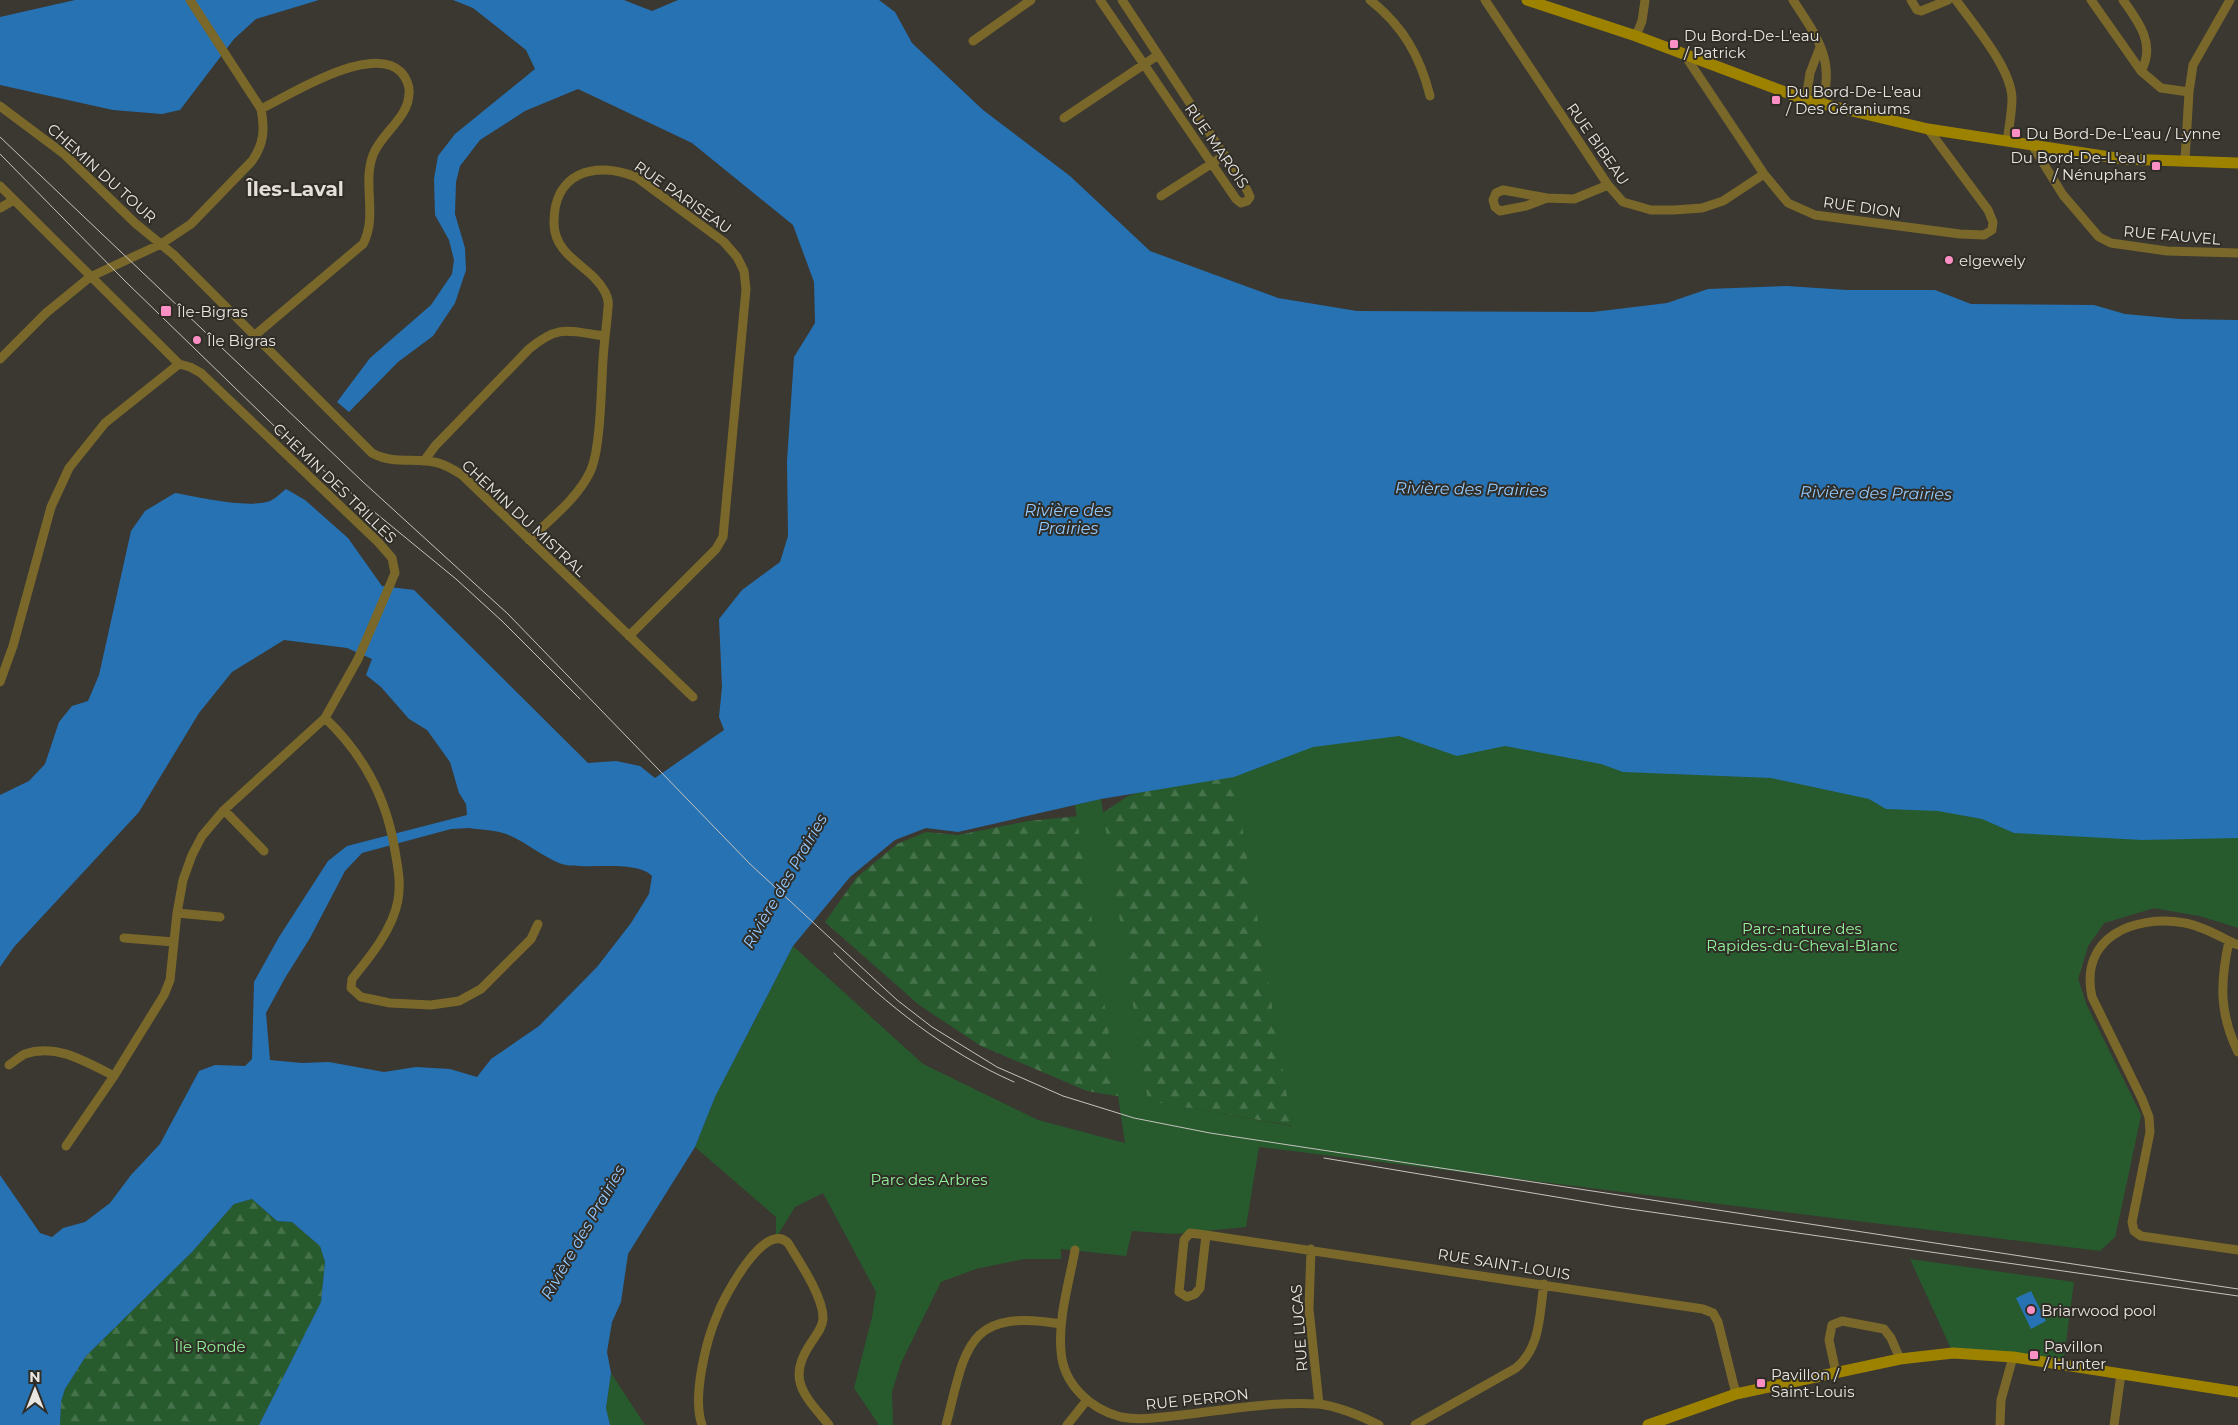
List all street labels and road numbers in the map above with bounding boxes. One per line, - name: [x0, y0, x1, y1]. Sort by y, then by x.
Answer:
- street label: RUE BIBEAU: [1563, 99, 1633, 189]
- street label: RUE MAROIS: [1181, 100, 1253, 192]
- street label: CHEMIN DU TOUR: [44, 119, 160, 227]
- street label: RUE PARISEAU: [631, 156, 735, 238]
- street label: RUE DION: [1822, 192, 1902, 222]
- street label: RUE FAUVEL: [2123, 221, 2221, 249]
- street label: CHEMIN DES TRILLES: [269, 419, 401, 547]
- street label: CHEMIN DU MISTRAL: [458, 455, 590, 581]
- street label: RUE SAINT-LOUIS: [1436, 1244, 1572, 1284]
- street label: RUE LUCAS: [1286, 1284, 1312, 1372]
- street label: RUE PERRON: [1144, 1384, 1250, 1414]

